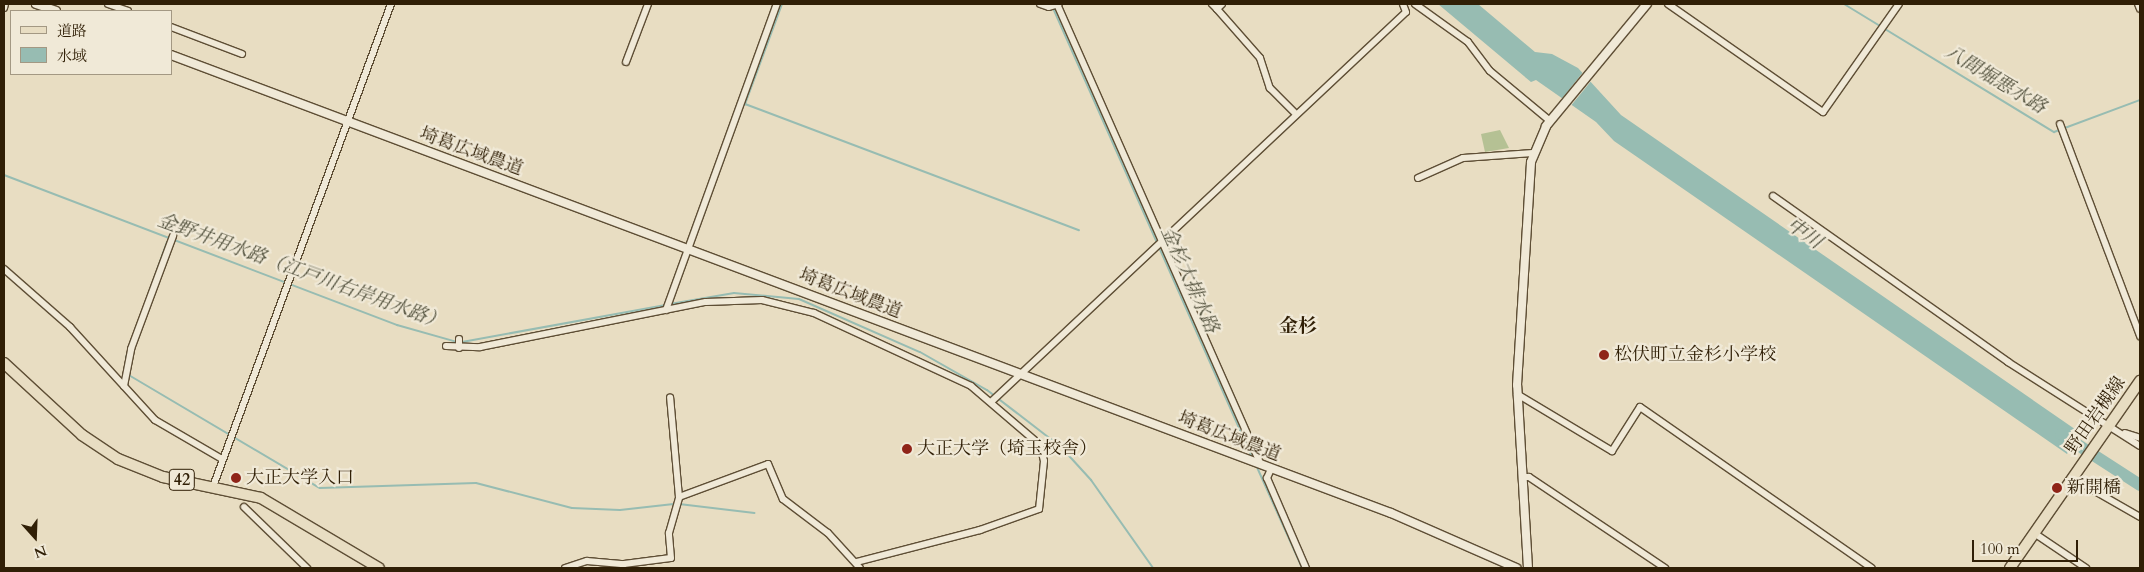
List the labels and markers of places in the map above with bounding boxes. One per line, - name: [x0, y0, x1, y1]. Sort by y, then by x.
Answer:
- place label: 松伏町立金杉小学校: [1614, 344, 1776, 366]
- marker: 松伏町立金杉小学校: [1598, 349, 1610, 361]
- place label: 大正大学（埼玉校舎）: [917, 438, 1097, 460]
- marker: 大正大学（埼玉校舎）: [901, 443, 913, 455]
- place label: 大正大学入口: [246, 467, 354, 489]
- marker: 大正大学入口: [230, 472, 242, 484]
- place label: 新開橋: [2067, 477, 2121, 499]
- marker: 新開橋: [2051, 482, 2063, 494]

